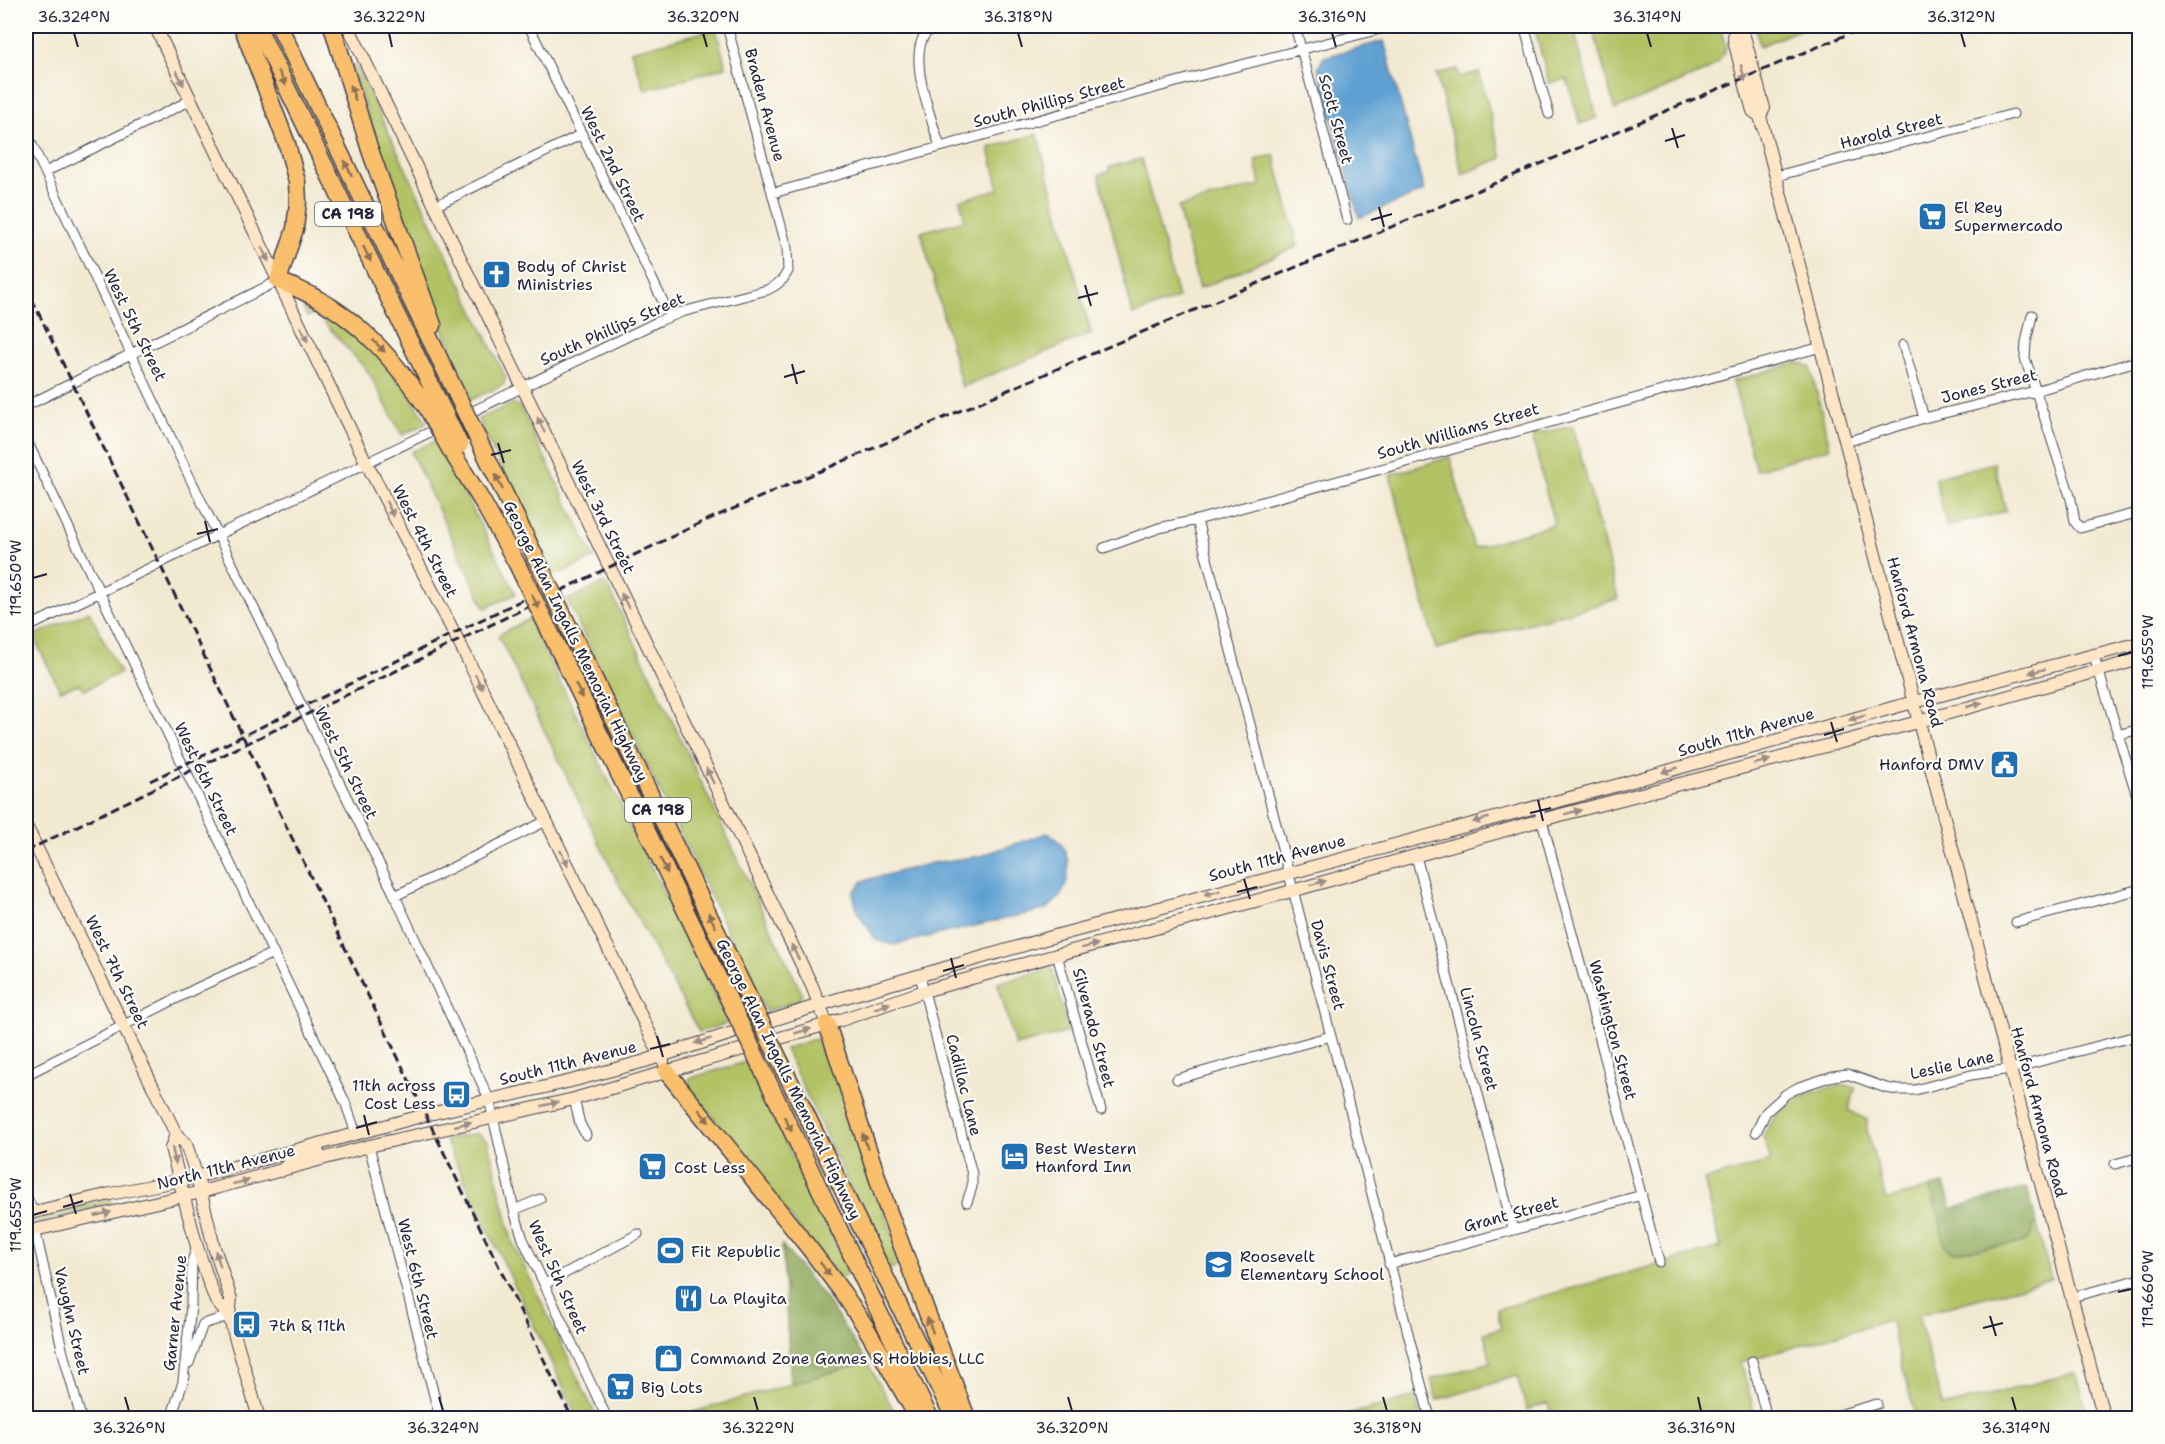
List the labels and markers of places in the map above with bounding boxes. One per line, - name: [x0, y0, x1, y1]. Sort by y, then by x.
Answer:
- place label: El Rey Supermercado: [1954, 197, 2063, 236]
- supermarket icon: El Rey Supermercado: [1917, 200, 1949, 232]
- place label: Body of Christ Ministries: [517, 256, 627, 295]
- church icon: Body of Christ Ministries: [480, 259, 512, 291]
- public building icon: Hanford DMV: [1989, 748, 2021, 780]
- place label: Hanford DMV: [1879, 754, 1984, 775]
- place label: 11th across Cost Less: [352, 1075, 436, 1114]
- bus stop icon: 11th across Cost Less: [441, 1078, 473, 1110]
- place label: Best Western Hanford Inn: [1035, 1138, 1137, 1177]
- hotel icon: Best Western Hanford Inn: [998, 1141, 1030, 1173]
- supermarket icon: Cost Less: [637, 1151, 669, 1183]
- place label: Cost Less: [674, 1157, 746, 1178]
- sports icon: Fit Republic: [654, 1235, 686, 1267]
- place label: Fit Republic: [691, 1241, 781, 1262]
- place label: Roosevelt Elementary School: [1240, 1246, 1384, 1285]
- school or university icon: Roosevelt Elementary School: [1203, 1249, 1235, 1281]
- restaurant icon: La Playita: [672, 1282, 704, 1314]
- place label: La Playita: [709, 1288, 787, 1309]
- bus stop icon: 7th & 11th: [231, 1309, 263, 1341]
- place label: 7th & 11th: [268, 1315, 346, 1336]
- shop icon: Command Zone Games & Hobbies, LLC: [653, 1342, 685, 1374]
- place label: Command Zone Games & Hobbies, LLC: [690, 1348, 985, 1369]
- supermarket icon: Big Lots: [604, 1371, 636, 1403]
- place label: Big Lots: [641, 1377, 703, 1398]

